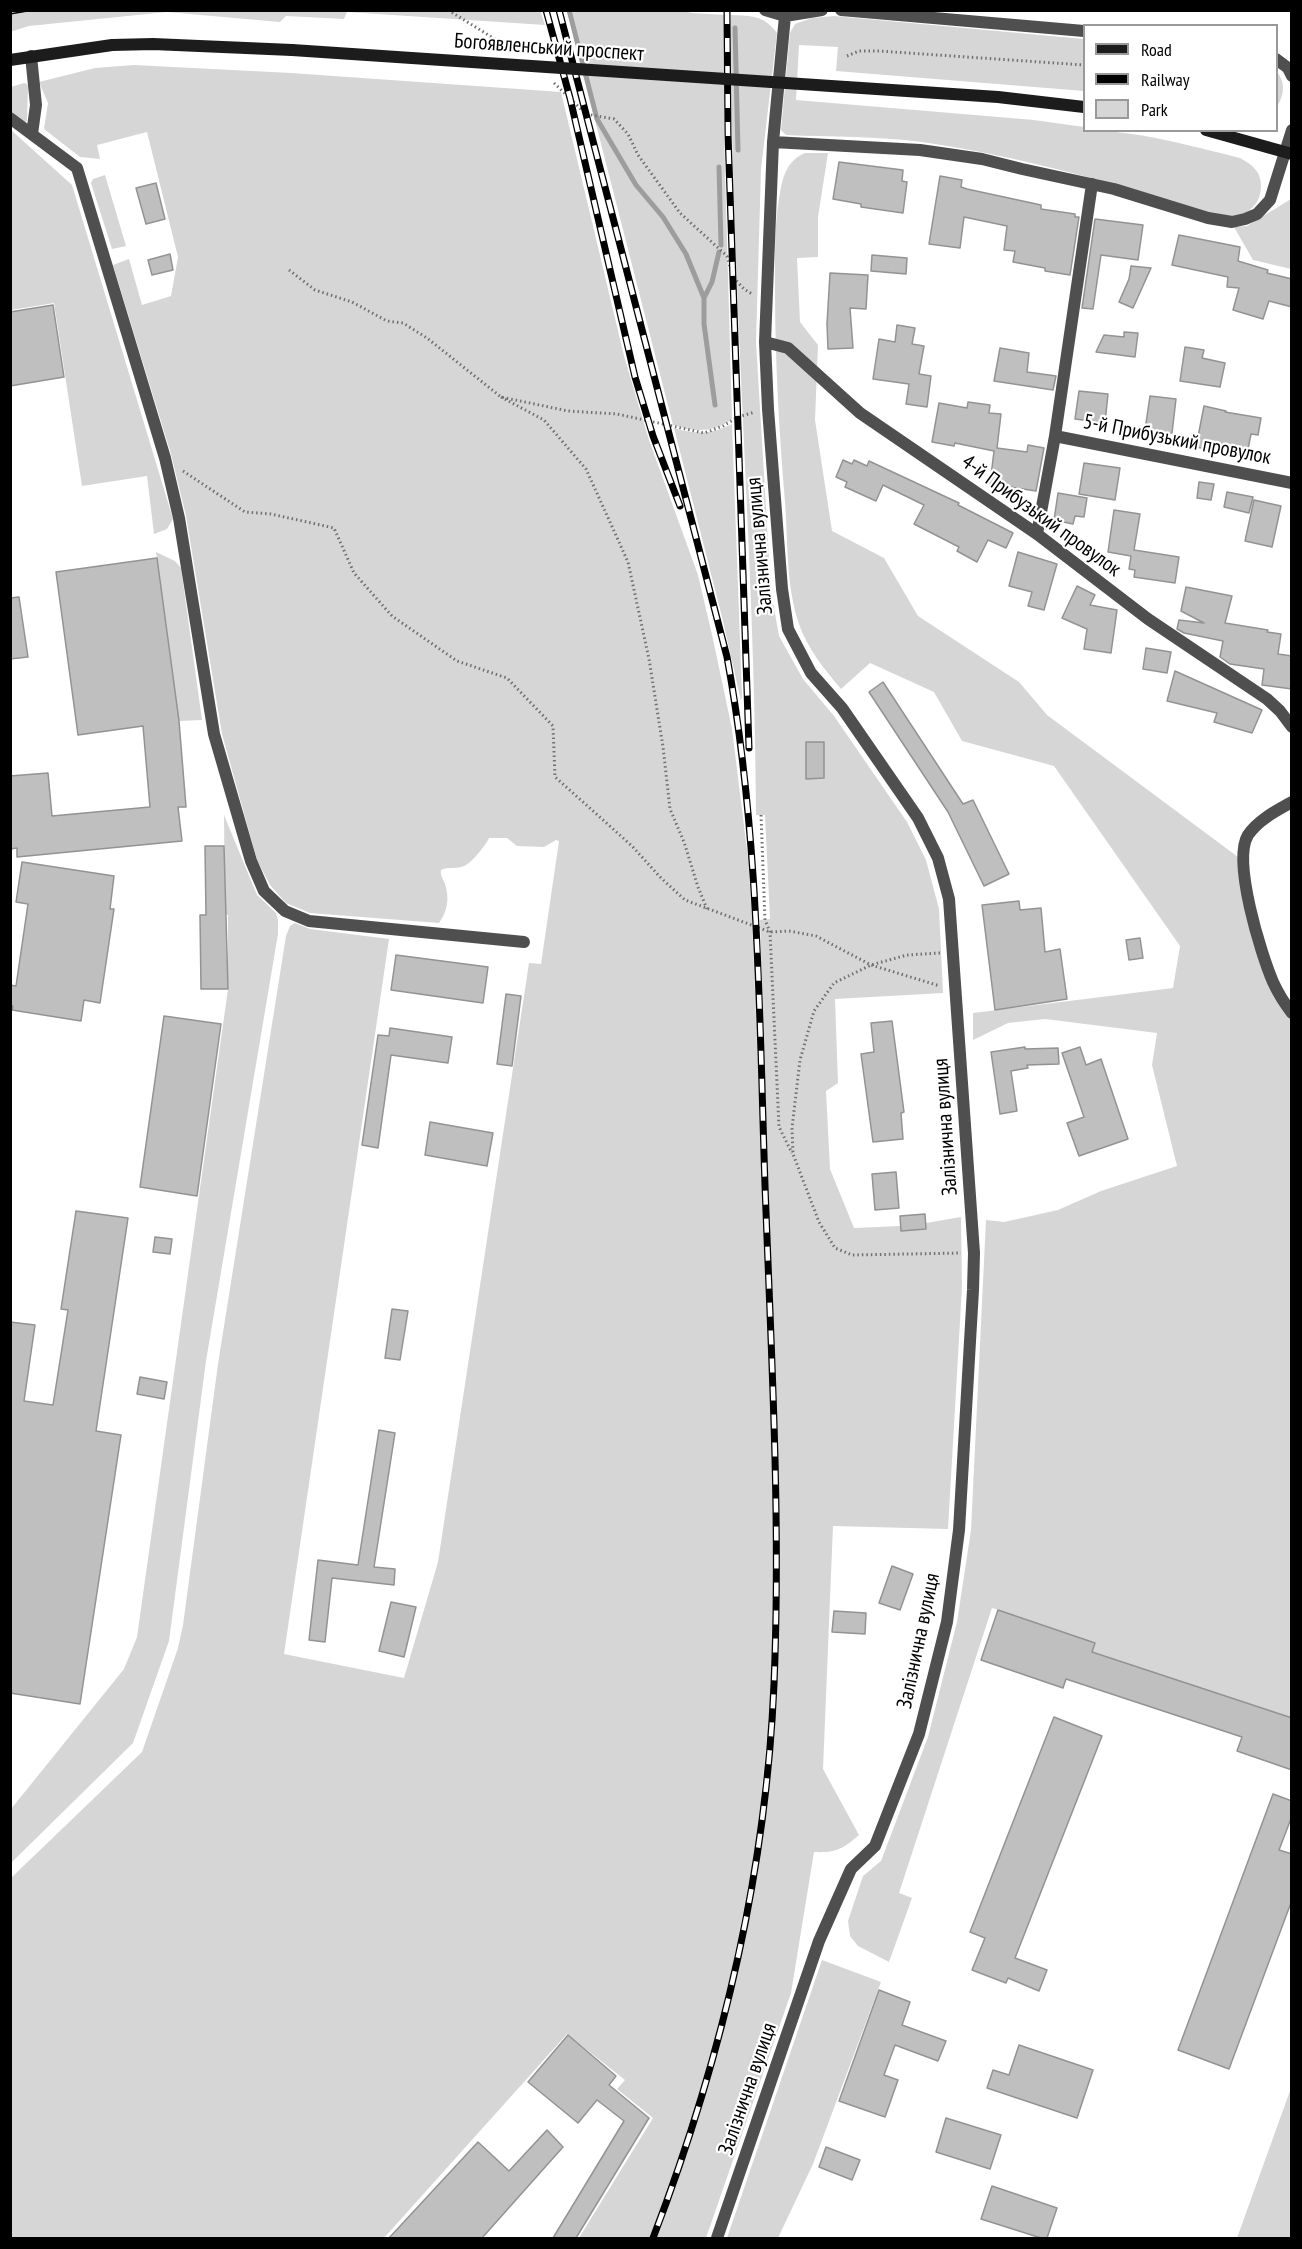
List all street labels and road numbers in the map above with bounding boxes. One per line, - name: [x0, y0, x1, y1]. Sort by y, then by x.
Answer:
- street label: Богоявленський проспект: [453, 29, 645, 67]
- street label: 5-й Прибузький провулок: [1081, 409, 1273, 471]
- street label: 4-й Прибузький провулок: [956, 450, 1126, 582]
- street label: Залізнична вулиця: [741, 476, 779, 616]
- street label: Залізнична вулиця: [929, 1057, 963, 1197]
- street label: Залізнична вулиця: [892, 1571, 946, 1711]
- street label: Залізнична вулиця: [714, 2020, 782, 2158]

